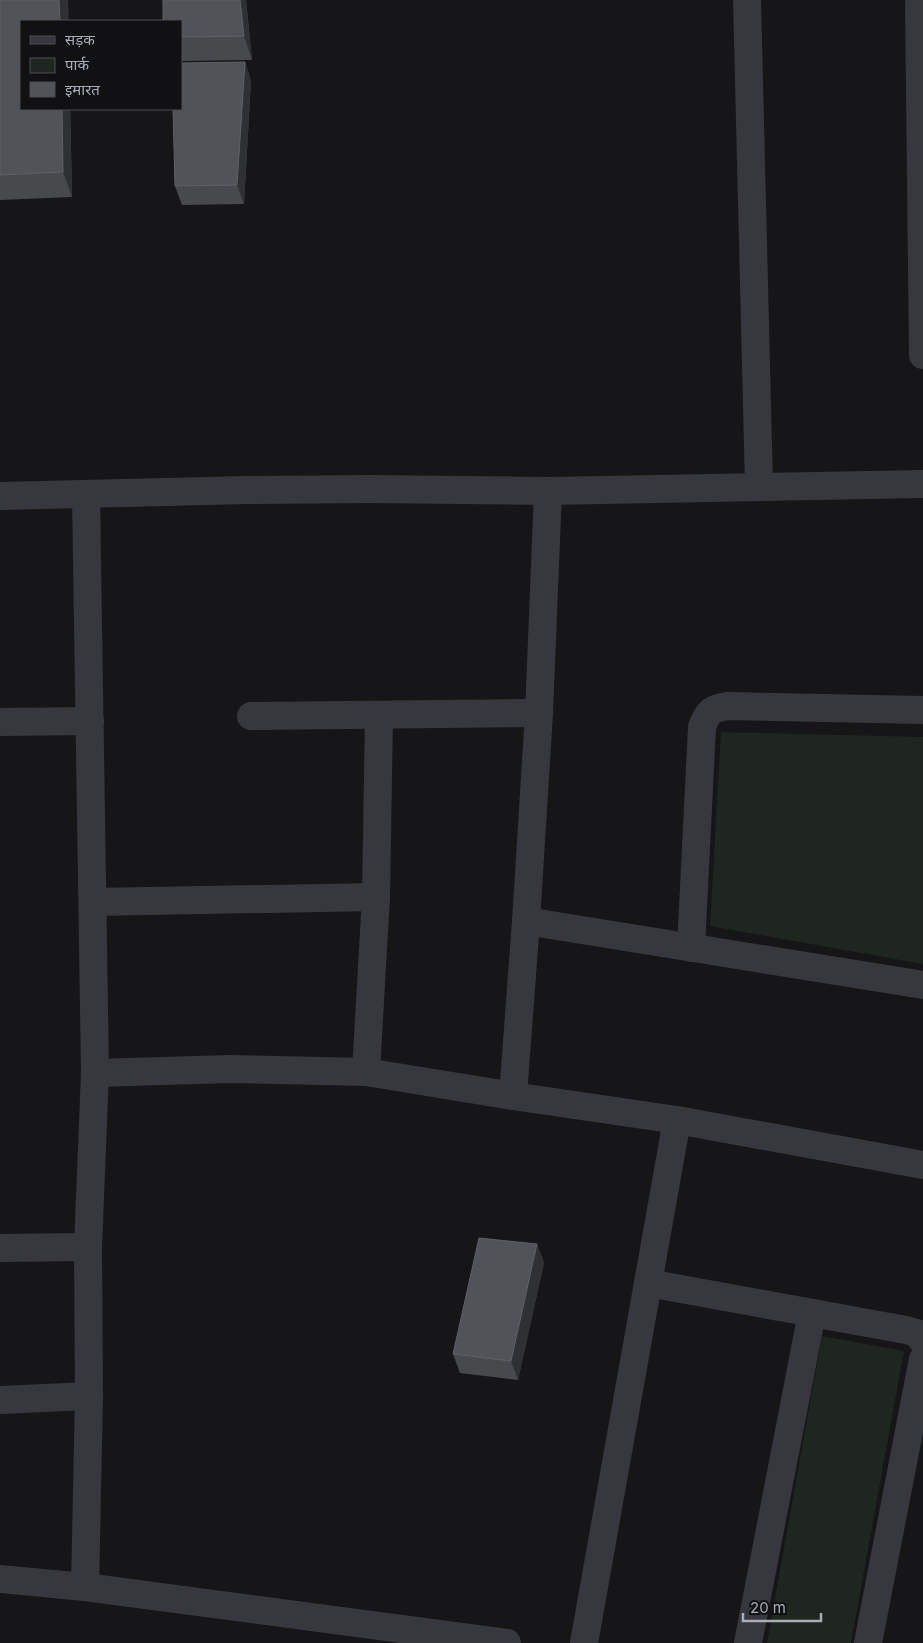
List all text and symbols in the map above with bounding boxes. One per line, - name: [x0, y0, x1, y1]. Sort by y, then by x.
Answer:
- legend: [20, 20, 182, 110]
- text: सड़क: [65, 30, 95, 49]
- text: पार्क: [65, 55, 89, 74]
- text: इमारत: [65, 80, 100, 99]
- scale bar: [743, 1590, 820, 1622]
- text: 20 m: [750, 1598, 786, 1617]

